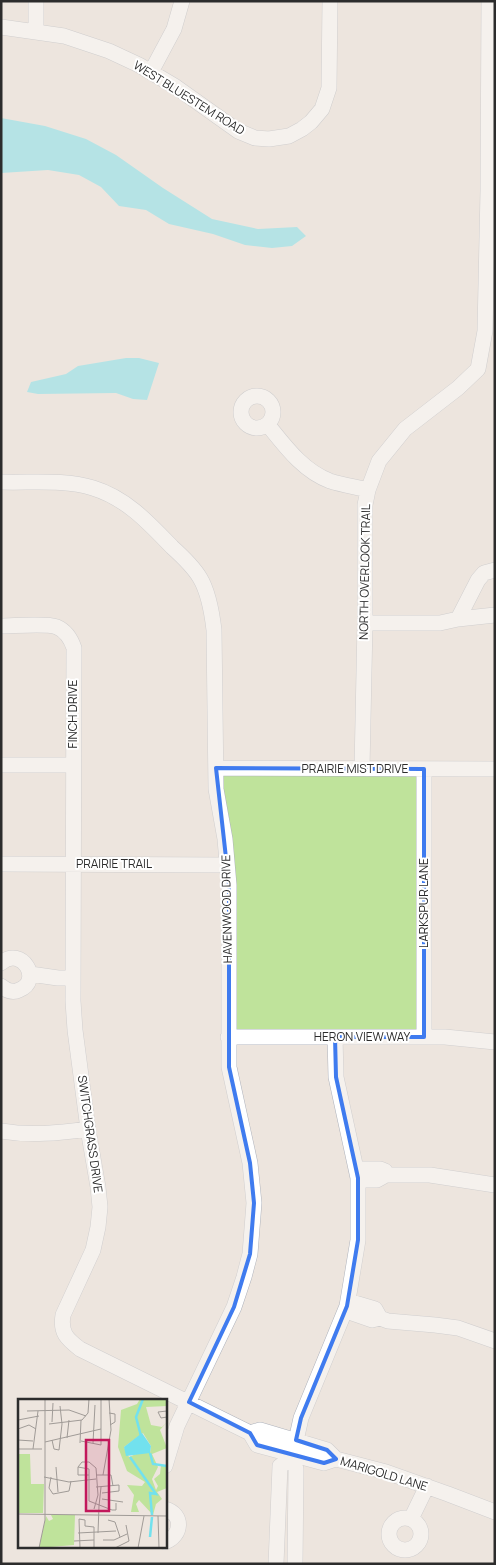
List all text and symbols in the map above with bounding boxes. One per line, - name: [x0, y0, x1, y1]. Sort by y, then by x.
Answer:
- street label: WEST BLUESTEM ROAD: [130, 56, 248, 139]
- street label: NORTH OVERLOOK TRAIL: [355, 504, 374, 640]
- street label: FINCH DRIVE: [64, 679, 81, 748]
- street label: PRAIRIE MIST DRIVE: [302, 760, 409, 777]
- street label: HAVENWOOD DRIVE: [217, 854, 236, 963]
- street label: PRAIRIE TRAIL: [76, 855, 152, 872]
- street label: LARKSPUR LANE: [415, 858, 432, 948]
- street label: HERON VIEW WAY: [314, 1028, 411, 1045]
- street label: SWITCHGRASS DRIVE: [74, 1074, 107, 1194]
- inset map: [18, 1399, 166, 1548]
- street label: MARIGOLD LANE: [338, 1452, 430, 1495]

